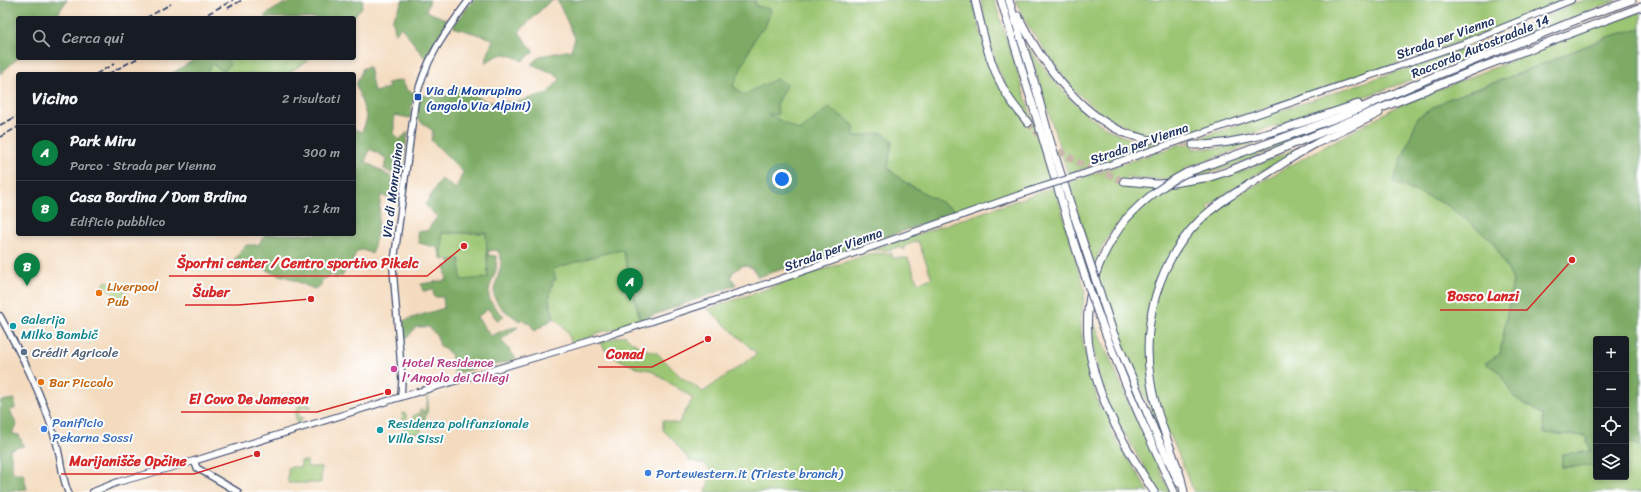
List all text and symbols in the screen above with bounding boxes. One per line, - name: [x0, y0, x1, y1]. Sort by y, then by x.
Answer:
- street label: Raccordo Autostradale 14: [1407, 8, 1553, 85]
- street label: Strada per Vienna: [1393, 9, 1498, 66]
- search box: [16, 16, 356, 60]
- text: Cerca qui: [62, 25, 124, 51]
- icon: search: [30, 27, 52, 49]
- place label: Via di Monrupino (angolo Via Alpini): [426, 79, 531, 117]
- text: Vicino: [32, 83, 78, 113]
- text: 2 risultati: [282, 87, 340, 110]
- marker: Via di Monrupino (angolo Via Alpini): [413, 92, 423, 102]
- street label: Strada per Vienna: [1087, 116, 1192, 171]
- text: Park Miru: [70, 128, 136, 154]
- text: A: [41, 141, 49, 164]
- text: 300 m: [303, 141, 340, 164]
- street label: Via di Monrupino: [375, 141, 410, 239]
- text: Parco · Strada per Vienna: [70, 154, 216, 177]
- your location: [772, 169, 792, 189]
- text: Casa Bardina / Dom Brdina: [70, 184, 247, 210]
- text: B: [41, 197, 49, 220]
- text: 1.2 km: [303, 197, 340, 220]
- text: Edificio pubblico: [70, 210, 165, 233]
- street label: Strada per Vienna: [781, 221, 886, 278]
- callout: Športni center / Centro sportivo Pikelc: [169, 250, 427, 276]
- text: Športni center / Centro sportivo Pikelc: [176, 251, 419, 276]
- pin: B: [14, 253, 40, 286]
- pin: A: [617, 268, 643, 301]
- place label: Liverpool Pub: [107, 275, 159, 313]
- callout: Šuber: [185, 279, 238, 305]
- text: Šuber: [192, 280, 231, 305]
- callout: Bosco Lanzi: [1440, 284, 1527, 310]
- text: Bosco Lanzi: [1447, 284, 1520, 309]
- marker: Liverpool Pub: [94, 288, 104, 298]
- place label: Galerija Milko Bambič: [21, 308, 98, 346]
- marker: Galerija Milko Bambič: [8, 321, 18, 331]
- map controls: [1593, 336, 1629, 480]
- button: +: [1593, 336, 1629, 372]
- place label: Crédit Agricole: [32, 341, 119, 364]
- callout: Conad: [598, 341, 652, 367]
- text: Conad: [605, 342, 646, 367]
- marker: Crédit Agricole: [19, 347, 29, 357]
- place label: Hotel Residence l'Angolo dei Ciliegi: [402, 351, 509, 389]
- marker: Hotel Residence l'Angolo dei Ciliegi: [389, 364, 399, 374]
- place label: Bar Piccolo: [49, 371, 114, 394]
- button: −: [1593, 372, 1629, 408]
- marker: Bar Piccolo: [36, 377, 46, 387]
- callout: El Covo De Jameson: [181, 386, 317, 412]
- text: El Covo De Jameson: [189, 387, 309, 412]
- button: locate: [1593, 408, 1629, 444]
- place label: Panificio Pekarna Sossi: [52, 411, 133, 449]
- place label: Residenza polifunzionale Villa Sissi: [388, 412, 529, 450]
- marker: Panificio Pekarna Sossi: [39, 424, 49, 434]
- marker: Residenza polifunzionale Villa Sissi: [375, 425, 385, 435]
- button: layers: [1593, 444, 1629, 480]
- callout: Marijanišče Opčine: [61, 448, 194, 474]
- text: Marijanišče Opčine: [68, 449, 188, 474]
- place label: Portewestern.it (Trieste branch): [656, 462, 844, 485]
- marker: Portewestern.it (Trieste branch): [643, 468, 653, 478]

